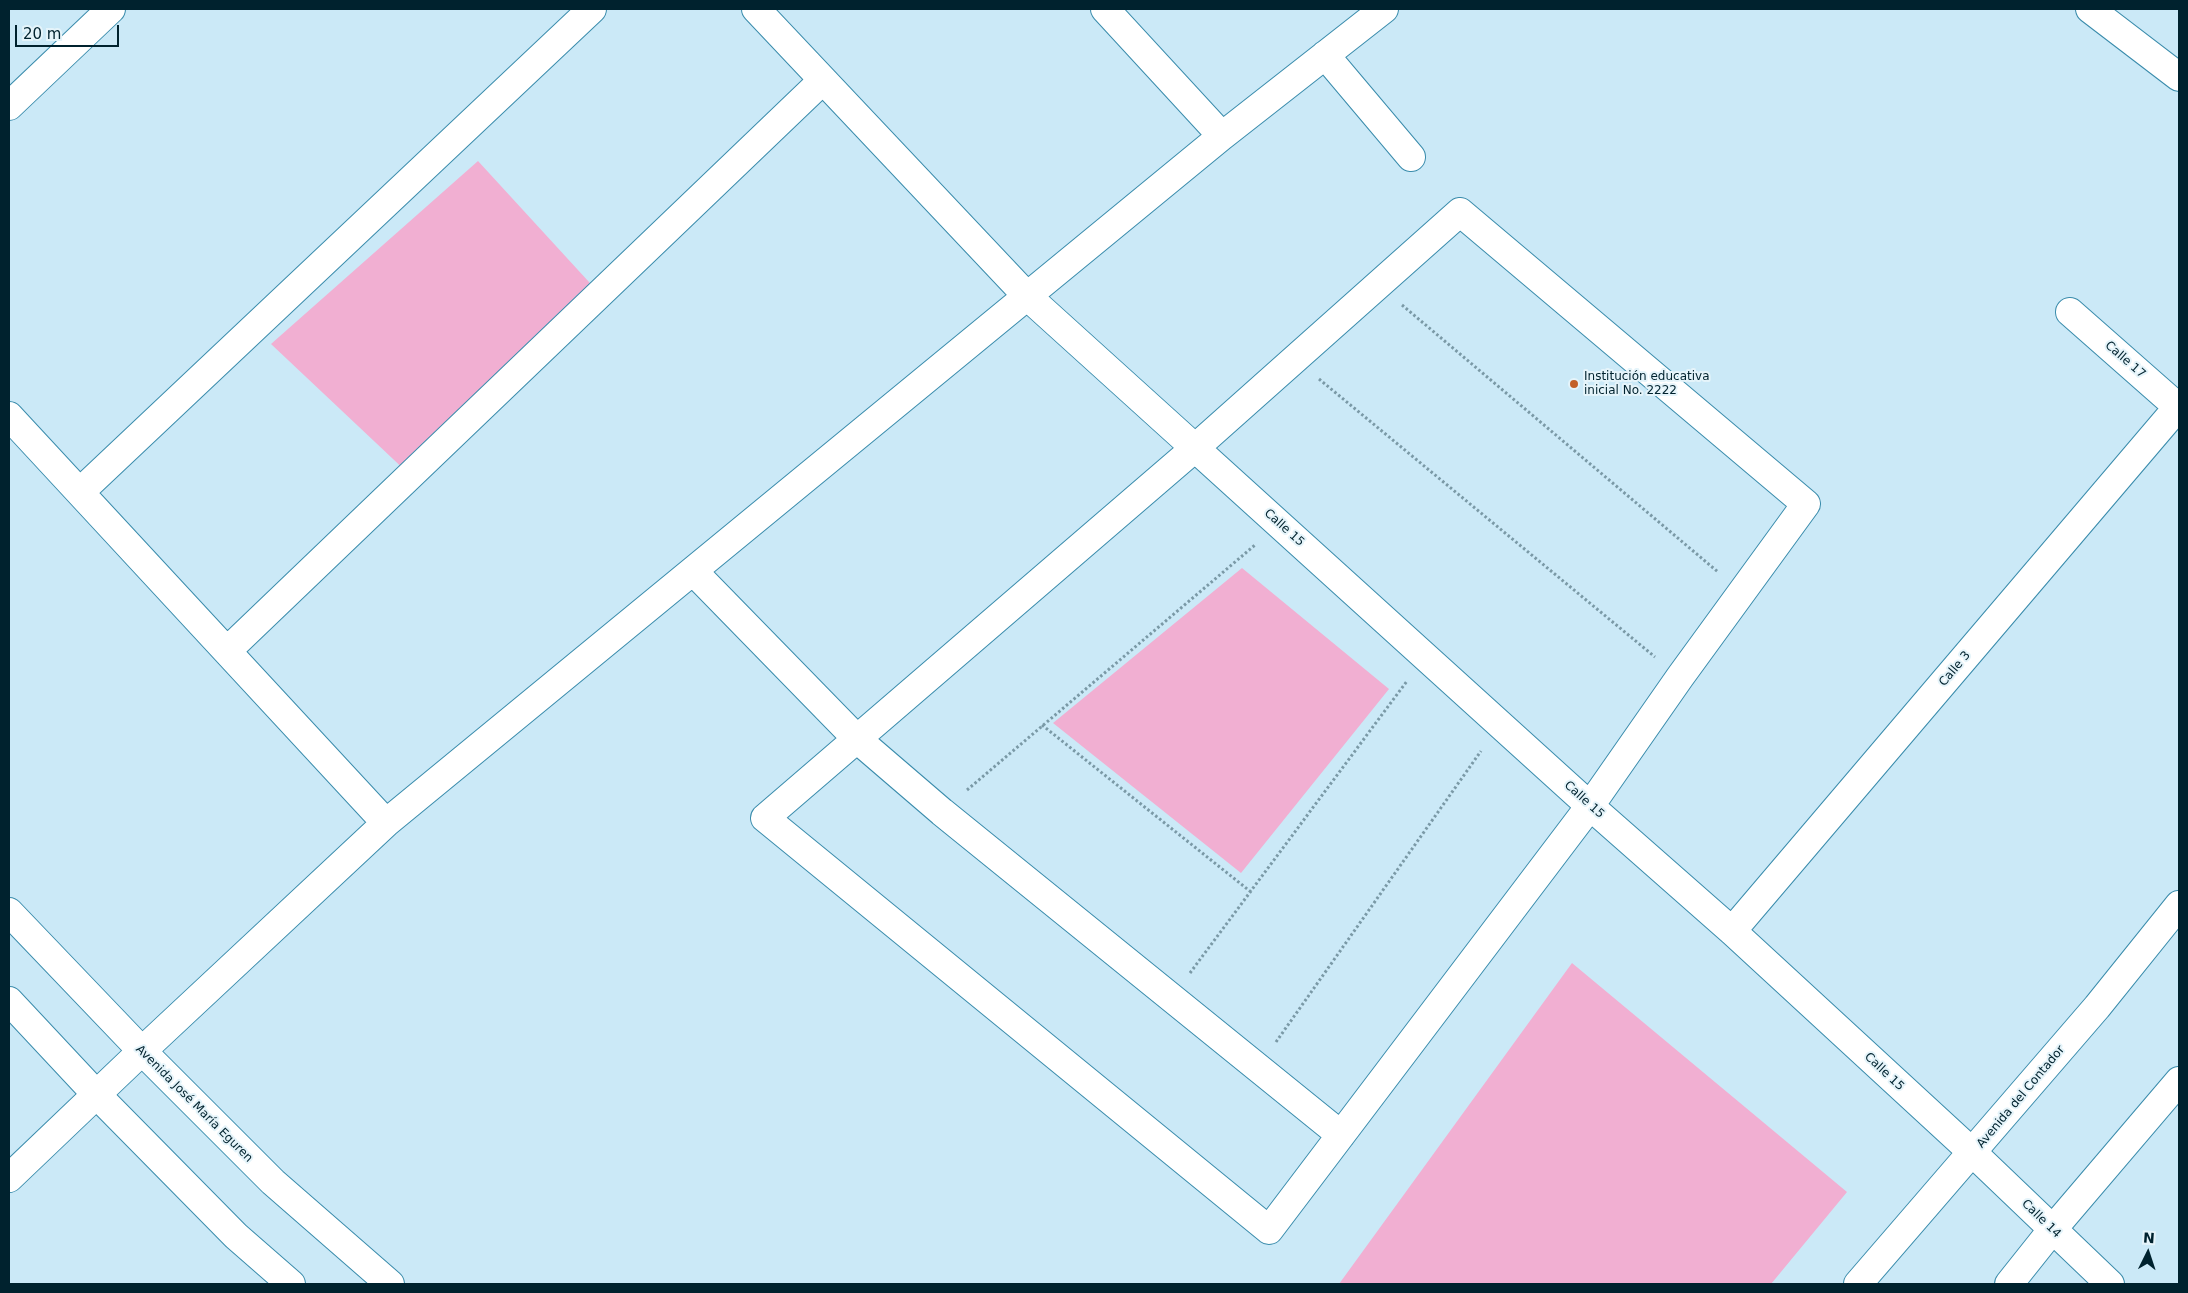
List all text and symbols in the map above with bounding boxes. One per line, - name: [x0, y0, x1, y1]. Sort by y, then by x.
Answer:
- scale bar: [18, 15, 121, 47]
- text: 20 m: [23, 25, 61, 43]
- street label: Calle 17: [2102, 339, 2148, 381]
- place label: Institución educativa inicial No. 2222: [1584, 370, 1709, 398]
- marker: Institución educativa inicial No. 2222: [1568, 378, 1580, 390]
- street label: Calle 15: [1261, 506, 1307, 550]
- street label: Calle 3: [1936, 649, 1974, 689]
- street label: Calle 15: [1561, 778, 1607, 822]
- street label: Avenida José María Eguren: [132, 1042, 256, 1166]
- street label: Avenida del Contador: [1974, 1043, 2068, 1151]
- street label: Calle 15: [1861, 1050, 1907, 1094]
- street label: Calle 14: [2018, 1197, 2064, 1241]
- north arrow: [2123, 1228, 2173, 1278]
- text: N: [2143, 1230, 2155, 1246]

